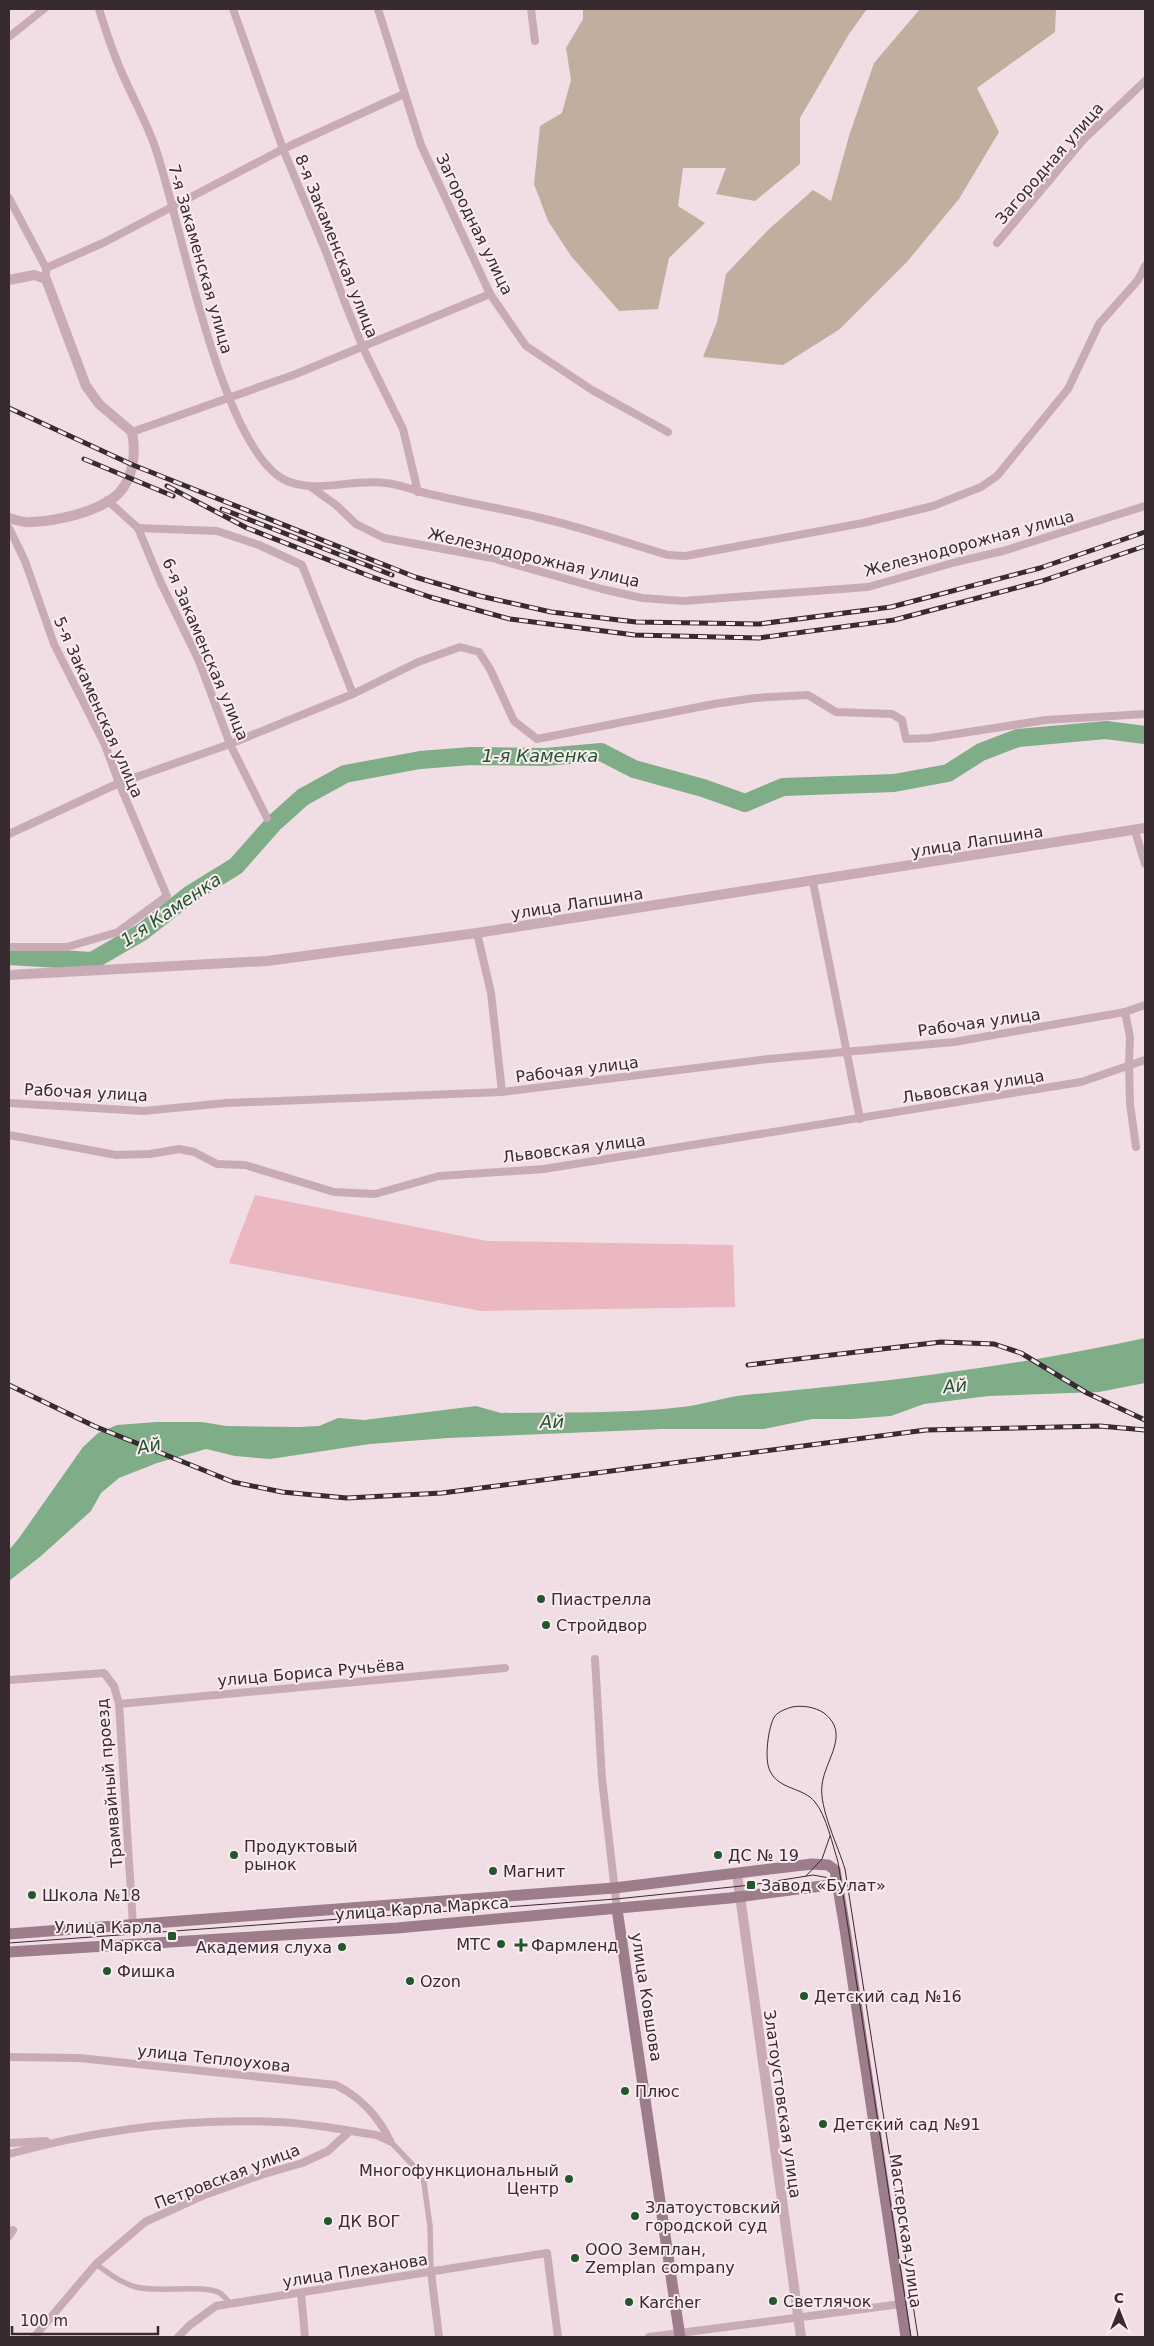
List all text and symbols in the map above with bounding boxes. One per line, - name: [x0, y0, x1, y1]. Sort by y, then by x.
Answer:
- street label: Загородная улица: [991, 99, 1107, 228]
- street label: Загородная улица: [432, 150, 517, 298]
- street label: 8-я Закаменская улица: [291, 152, 382, 341]
- street label: 7-я Закаменская улица: [164, 162, 237, 356]
- street label: Железнодорожная улица: [862, 506, 1076, 581]
- street label: Железнодорожная улица: [426, 524, 642, 591]
- street label: 6-я Закаменская улица: [158, 555, 253, 743]
- street label: 5-я Закаменская улица: [50, 614, 147, 801]
- water label: 1-я Каменка: [482, 745, 598, 766]
- street label: улица Лапшина: [910, 822, 1044, 861]
- water label: 1-я Каменка: [116, 868, 225, 951]
- street label: улица Лапшина: [510, 884, 644, 923]
- street label: Рабочая улица: [916, 1004, 1042, 1041]
- street label: Рабочая улица: [514, 1053, 640, 1086]
- street label: Львовская улица: [901, 1066, 1046, 1107]
- street label: Рабочая улица: [24, 1080, 148, 1105]
- street label: Львовская улица: [502, 1130, 647, 1167]
- water label: Ай: [941, 1374, 968, 1397]
- water label: Ай: [539, 1411, 564, 1432]
- water label: Ай: [134, 1433, 163, 1458]
- place label: Пиастрелла: [551, 1590, 652, 1609]
- marker: Пиастрелла: [535, 1593, 547, 1605]
- place label: Стройдвор: [556, 1616, 647, 1635]
- marker: Стройдвор: [540, 1619, 552, 1631]
- street label: улица Бориса Ручьёва: [217, 1655, 405, 1690]
- street label: Трамвайный проезд: [93, 1698, 126, 1869]
- place label: Продуктовый рынок: [244, 1837, 358, 1874]
- place label: ДС № 19: [728, 1846, 799, 1865]
- marker: Продуктовый рынок: [228, 1849, 240, 1861]
- marker: ДС № 19: [712, 1849, 724, 1861]
- place label: Магнит: [503, 1862, 565, 1881]
- marker: Магнит: [487, 1865, 499, 1877]
- place label: Завод «Булат»: [761, 1876, 886, 1895]
- marker: Завод «Булат»: [745, 1879, 757, 1891]
- place label: Школа №18: [42, 1886, 141, 1905]
- marker: Школа №18: [26, 1889, 38, 1901]
- street label: улица Карла Маркса: [334, 1893, 510, 1924]
- place label: Улица Карла Маркса: [54, 1918, 162, 1955]
- marker: Улица Карла Маркса: [166, 1930, 178, 1942]
- street label: улица Ковшова: [627, 1931, 666, 2063]
- place label: МТС: [456, 1935, 491, 1954]
- place label: Фармленд: [531, 1936, 618, 1955]
- place label: Академия слуха: [196, 1938, 332, 1957]
- marker: МТС: [495, 1938, 507, 1950]
- marker: Фармленд: [515, 1939, 527, 1951]
- marker: Академия слуха: [336, 1941, 348, 1953]
- place label: Фишка: [117, 1962, 175, 1981]
- marker: Фишка: [101, 1965, 113, 1977]
- place label: Ozon: [420, 1972, 461, 1991]
- marker: Ozon: [404, 1975, 416, 1987]
- place label: Детский сад №16: [814, 1987, 962, 2006]
- marker: Детский сад №16: [798, 1990, 810, 2002]
- street label: Златоустовская улица: [760, 2009, 805, 2199]
- street label: улица Теплоухова: [136, 2041, 291, 2076]
- place label: Плюс: [635, 2082, 680, 2101]
- marker: Плюс: [619, 2085, 631, 2097]
- place label: Детский сад №91: [833, 2115, 981, 2134]
- marker: Детский сад №91: [817, 2118, 829, 2130]
- street label: Петровская улица: [152, 2140, 303, 2213]
- street label: Мастерская улица: [885, 2153, 926, 2309]
- place label: Многофункциональный Центр: [359, 2161, 559, 2198]
- marker: Многофункциональный Центр: [563, 2173, 575, 2185]
- place label: Златоустовский городской суд: [645, 2198, 780, 2235]
- marker: Златоустовский городской суд: [629, 2210, 641, 2222]
- place label: ДК ВОГ: [338, 2212, 400, 2231]
- marker: ДК ВОГ: [322, 2215, 334, 2227]
- place label: ООО Земплан, Zemplan company: [585, 2240, 735, 2277]
- street label: улица Плеханова: [281, 2250, 429, 2291]
- marker: ООО Земплан, Zemplan company: [569, 2252, 581, 2264]
- north arrow: [1094, 2286, 1144, 2336]
- text: С: [1114, 2290, 1124, 2306]
- place label: Светлячок: [783, 2292, 872, 2311]
- place label: Karcher: [639, 2293, 701, 2312]
- marker: Светлячок: [767, 2295, 779, 2307]
- marker: Karcher: [623, 2296, 635, 2308]
- scale bar: [12, 2304, 159, 2336]
- text: 100 m: [20, 2312, 68, 2330]

